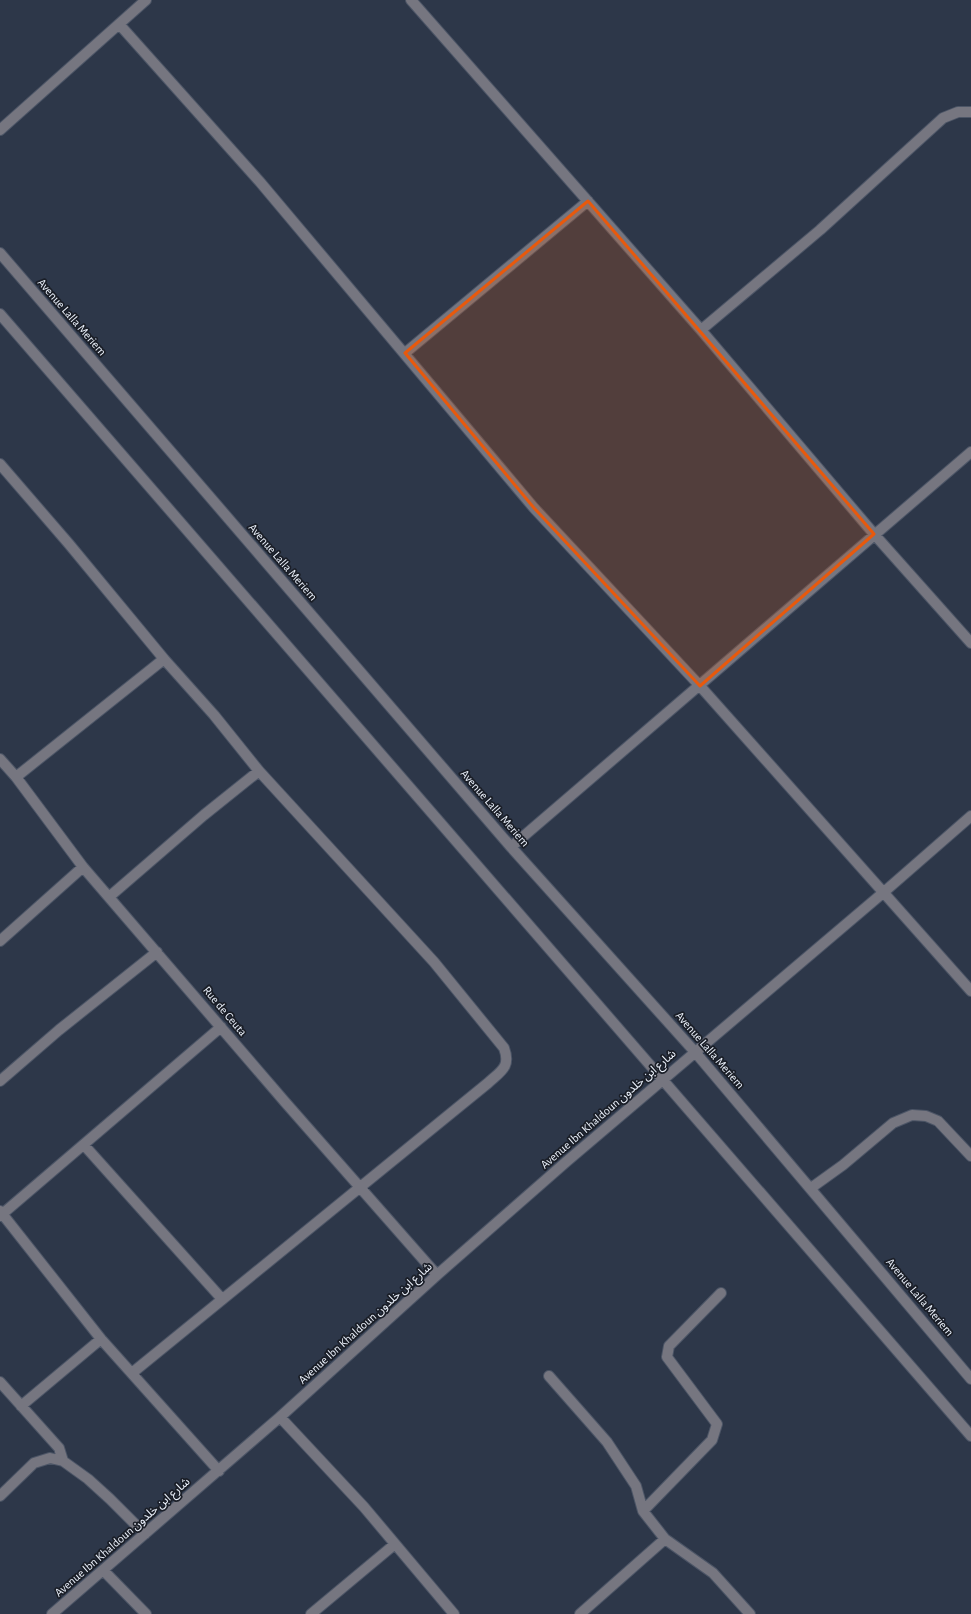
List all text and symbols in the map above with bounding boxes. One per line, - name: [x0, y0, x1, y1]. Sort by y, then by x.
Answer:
- street label: Avenue Lalla Meriem: [35, 276, 109, 358]
- street label: Avenue Lalla Meriem: [246, 521, 320, 603]
- street label: Avenue Lalla Meriem: [458, 767, 532, 849]
- street label: Rue de Ceuta: [201, 984, 249, 1038]
- street label: Avenue Lalla Meriem: [673, 1009, 747, 1091]
- street label: Avenue Ibn Khaldoun شارع ابن خلدون: [538, 1047, 680, 1173]
- street label: Avenue Lalla Meriem: [884, 1256, 956, 1338]
- street label: Avenue Ibn Khaldoun شارع ابن خلدون: [296, 1260, 436, 1388]
- street label: Avenue Ibn Khaldoun شارع ابن خلدون: [52, 1475, 194, 1601]

